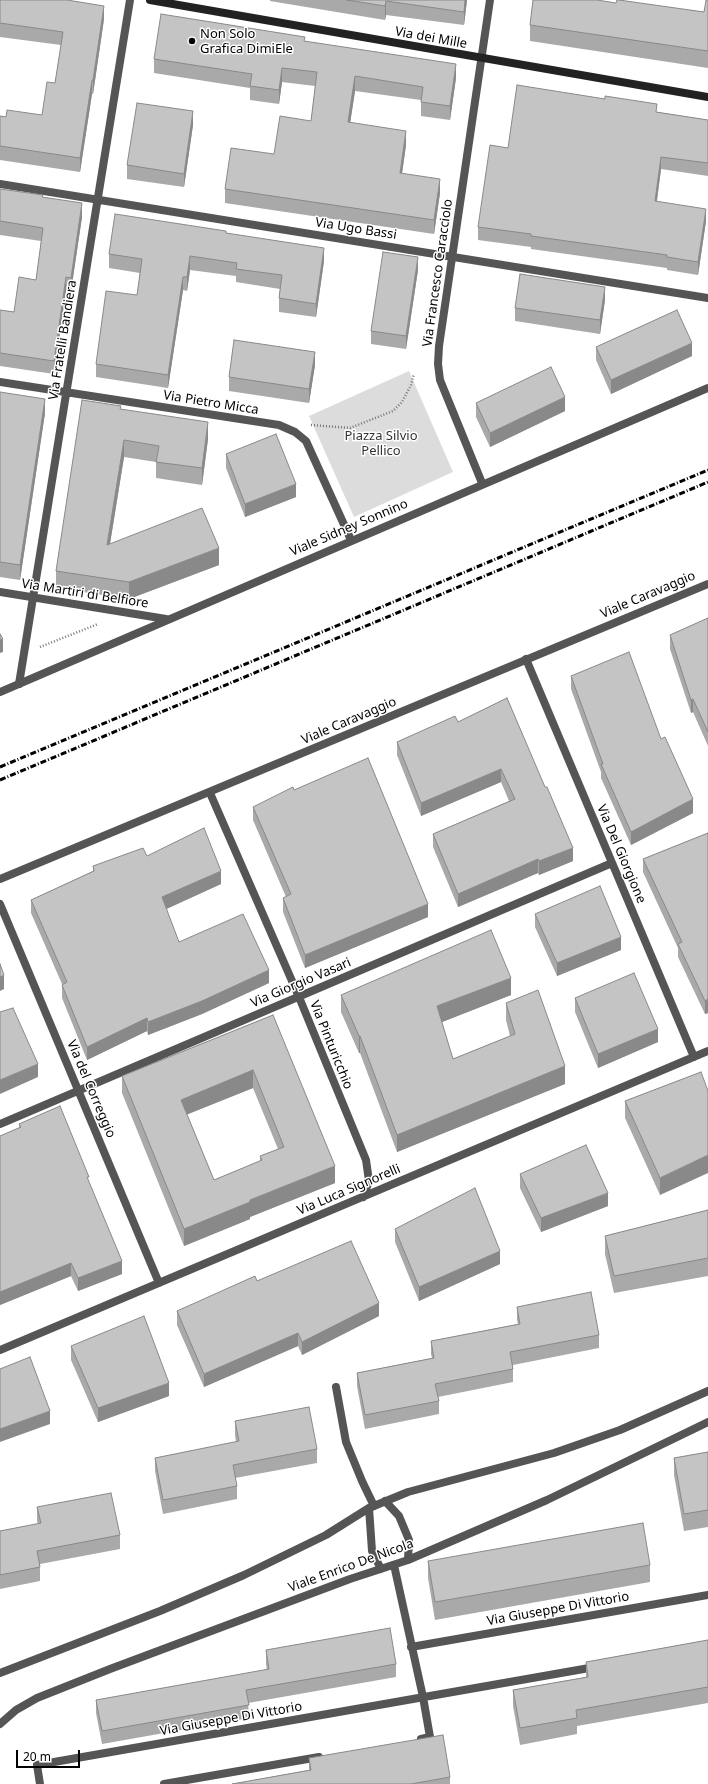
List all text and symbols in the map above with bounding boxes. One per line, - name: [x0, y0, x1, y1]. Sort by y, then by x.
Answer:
- street label: Via dei Mille: [394, 24, 468, 52]
- place label: Non Solo Grafica DimiEle: [200, 26, 293, 57]
- marker: Non Solo Grafica DimiEle: [187, 36, 197, 46]
- street label: Via Francesco Caracciolo: [420, 198, 456, 348]
- street label: Via Ugo Bassi: [314, 215, 398, 243]
- street label: Via Fratelli Bandiera: [46, 279, 80, 401]
- street label: Via Pietro Micca: [162, 388, 260, 418]
- park label: Piazza Silvio Pellico: [344, 428, 418, 459]
- street label: Viale Sidney Sonnino: [288, 496, 410, 560]
- street label: Viale Caravaggio: [598, 568, 698, 622]
- street label: Via Martiri di Belfiore: [20, 576, 150, 612]
- street label: Viale Caravaggio: [299, 694, 399, 748]
- street label: Via Del Giorgione: [593, 802, 649, 906]
- street label: Via Giorgio Vasari: [249, 955, 353, 1011]
- street label: Via Pinturicchio: [306, 998, 356, 1092]
- street label: Via del Correggio: [63, 1038, 119, 1140]
- street label: Via Luca Signorelli: [295, 1161, 403, 1219]
- street label: Viale Enrico De Nicola: [286, 1536, 416, 1596]
- street label: Via Giuseppe Di Vittorio: [486, 1589, 630, 1629]
- street label: Via Giuseppe Di Vittorio: [159, 1699, 303, 1739]
- scale bar: [18, 1742, 82, 1768]
- text: 20 m: [23, 1748, 51, 1765]

